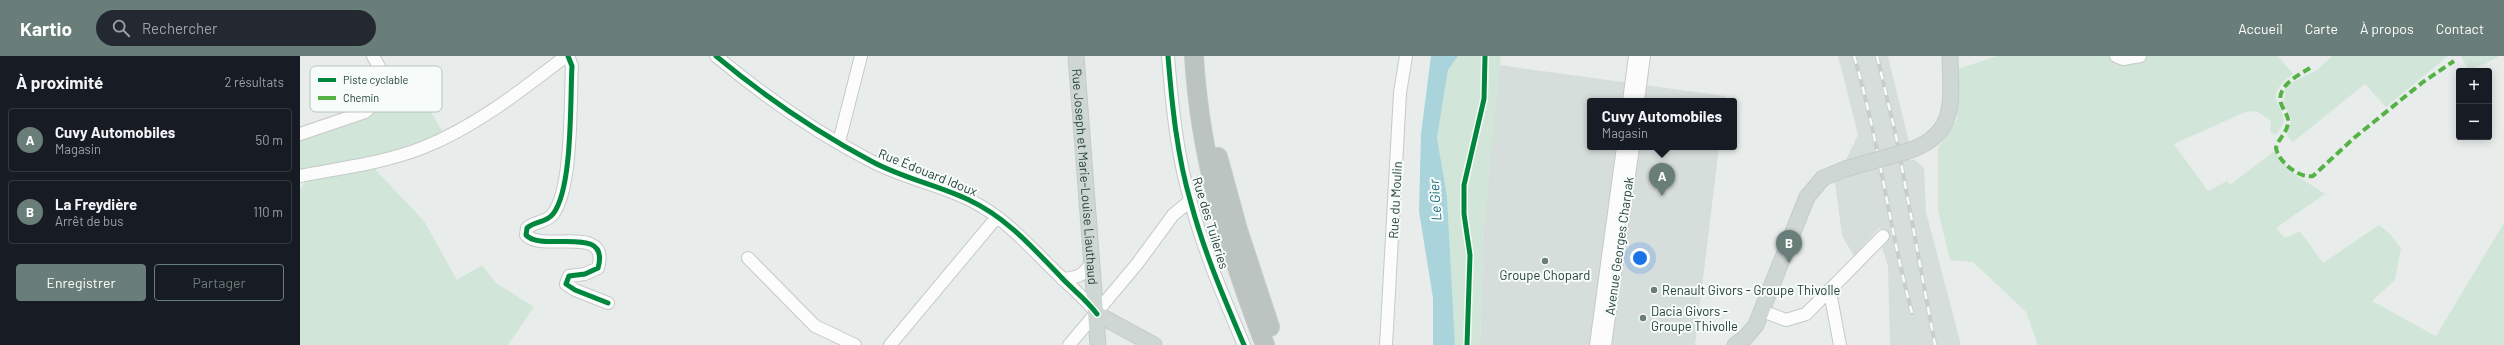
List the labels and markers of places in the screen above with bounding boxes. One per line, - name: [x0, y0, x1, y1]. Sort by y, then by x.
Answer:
- pin: A: [1649, 163, 1675, 196]
- pin: B: [1776, 230, 1802, 263]
- marker: Groupe Chopard: [1540, 256, 1550, 266]
- place label: Groupe Chopard: [1500, 267, 1590, 283]
- place label: Renault Givors - Groupe Thivolle: [1662, 282, 1840, 298]
- marker: Renault Givors - Groupe Thivolle: [1649, 285, 1659, 295]
- place label: Dacia Givors - Groupe Thivolle: [1651, 303, 1738, 334]
- marker: Dacia Givors - Groupe Thivolle: [1638, 313, 1648, 323]

